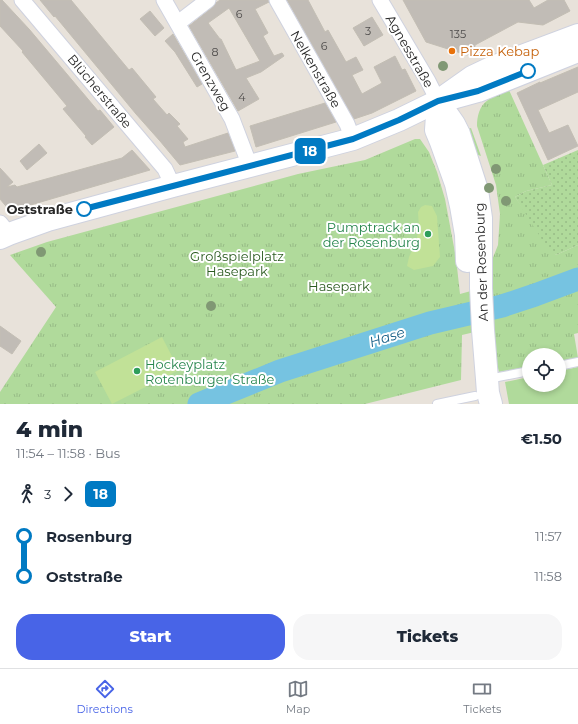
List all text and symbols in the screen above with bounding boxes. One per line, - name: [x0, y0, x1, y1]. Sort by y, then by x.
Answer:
- house number: 6: [236, 7, 243, 21]
- street label: Agnesstraße: [383, 12, 437, 90]
- house number: 3: [365, 24, 371, 38]
- house number: 135: [450, 27, 466, 41]
- street label: Nelkenstraße: [287, 28, 345, 111]
- house number: 6: [321, 39, 328, 53]
- place label: Pizza Kebap: [460, 43, 539, 59]
- house number: 8: [211, 45, 219, 59]
- marker: Pizza Kebap: [447, 46, 457, 56]
- street label: Grenzweg: [188, 48, 234, 114]
- street label: Blücherstraße: [64, 51, 136, 131]
- unlabelled marker: [520, 63, 536, 79]
- house number: 4: [238, 90, 246, 104]
- line badge: 18: [292, 138, 328, 164]
- text: 18: [303, 142, 317, 160]
- place label: Oststraße: [7, 201, 73, 217]
- marker: Oststraße: [76, 201, 92, 217]
- street label: An der Rosenburg: [471, 202, 491, 322]
- place label: Pumptrack an der Rosenburg: [323, 219, 420, 250]
- marker: Pumptrack an der Rosenburg: [423, 229, 433, 239]
- park label: Großspielplatz Hasepark: [190, 248, 284, 279]
- park label: Hasepark: [308, 278, 370, 294]
- water label: Hase: [367, 323, 407, 351]
- map controls: [522, 348, 566, 392]
- button: locate: [522, 348, 566, 392]
- place label: Hockeyplatz Rotenburger Straße: [145, 356, 275, 387]
- marker: Hockeyplatz Rotenburger Straße: [132, 366, 142, 376]
- text: 4 min: [16, 416, 83, 443]
- text: €1.50: [521, 429, 562, 448]
- text: 11:54 – 11:58 · Bus: [16, 445, 120, 461]
- icon: walk: [16, 483, 38, 505]
- icon: forward: [57, 483, 79, 505]
- text: 18: [93, 485, 108, 503]
- text: 3: [44, 486, 51, 502]
- text: Rosenburg: [46, 527, 132, 546]
- text: 11:57: [535, 528, 562, 544]
- text: Oststraße: [46, 567, 123, 586]
- text: 11:58: [534, 568, 562, 584]
- button: Start: [16, 614, 285, 660]
- button: Tickets: [293, 614, 562, 660]
- tab: Directions: [76, 678, 133, 716]
- tab: Map: [286, 678, 310, 716]
- tab: Tickets: [463, 678, 501, 716]

